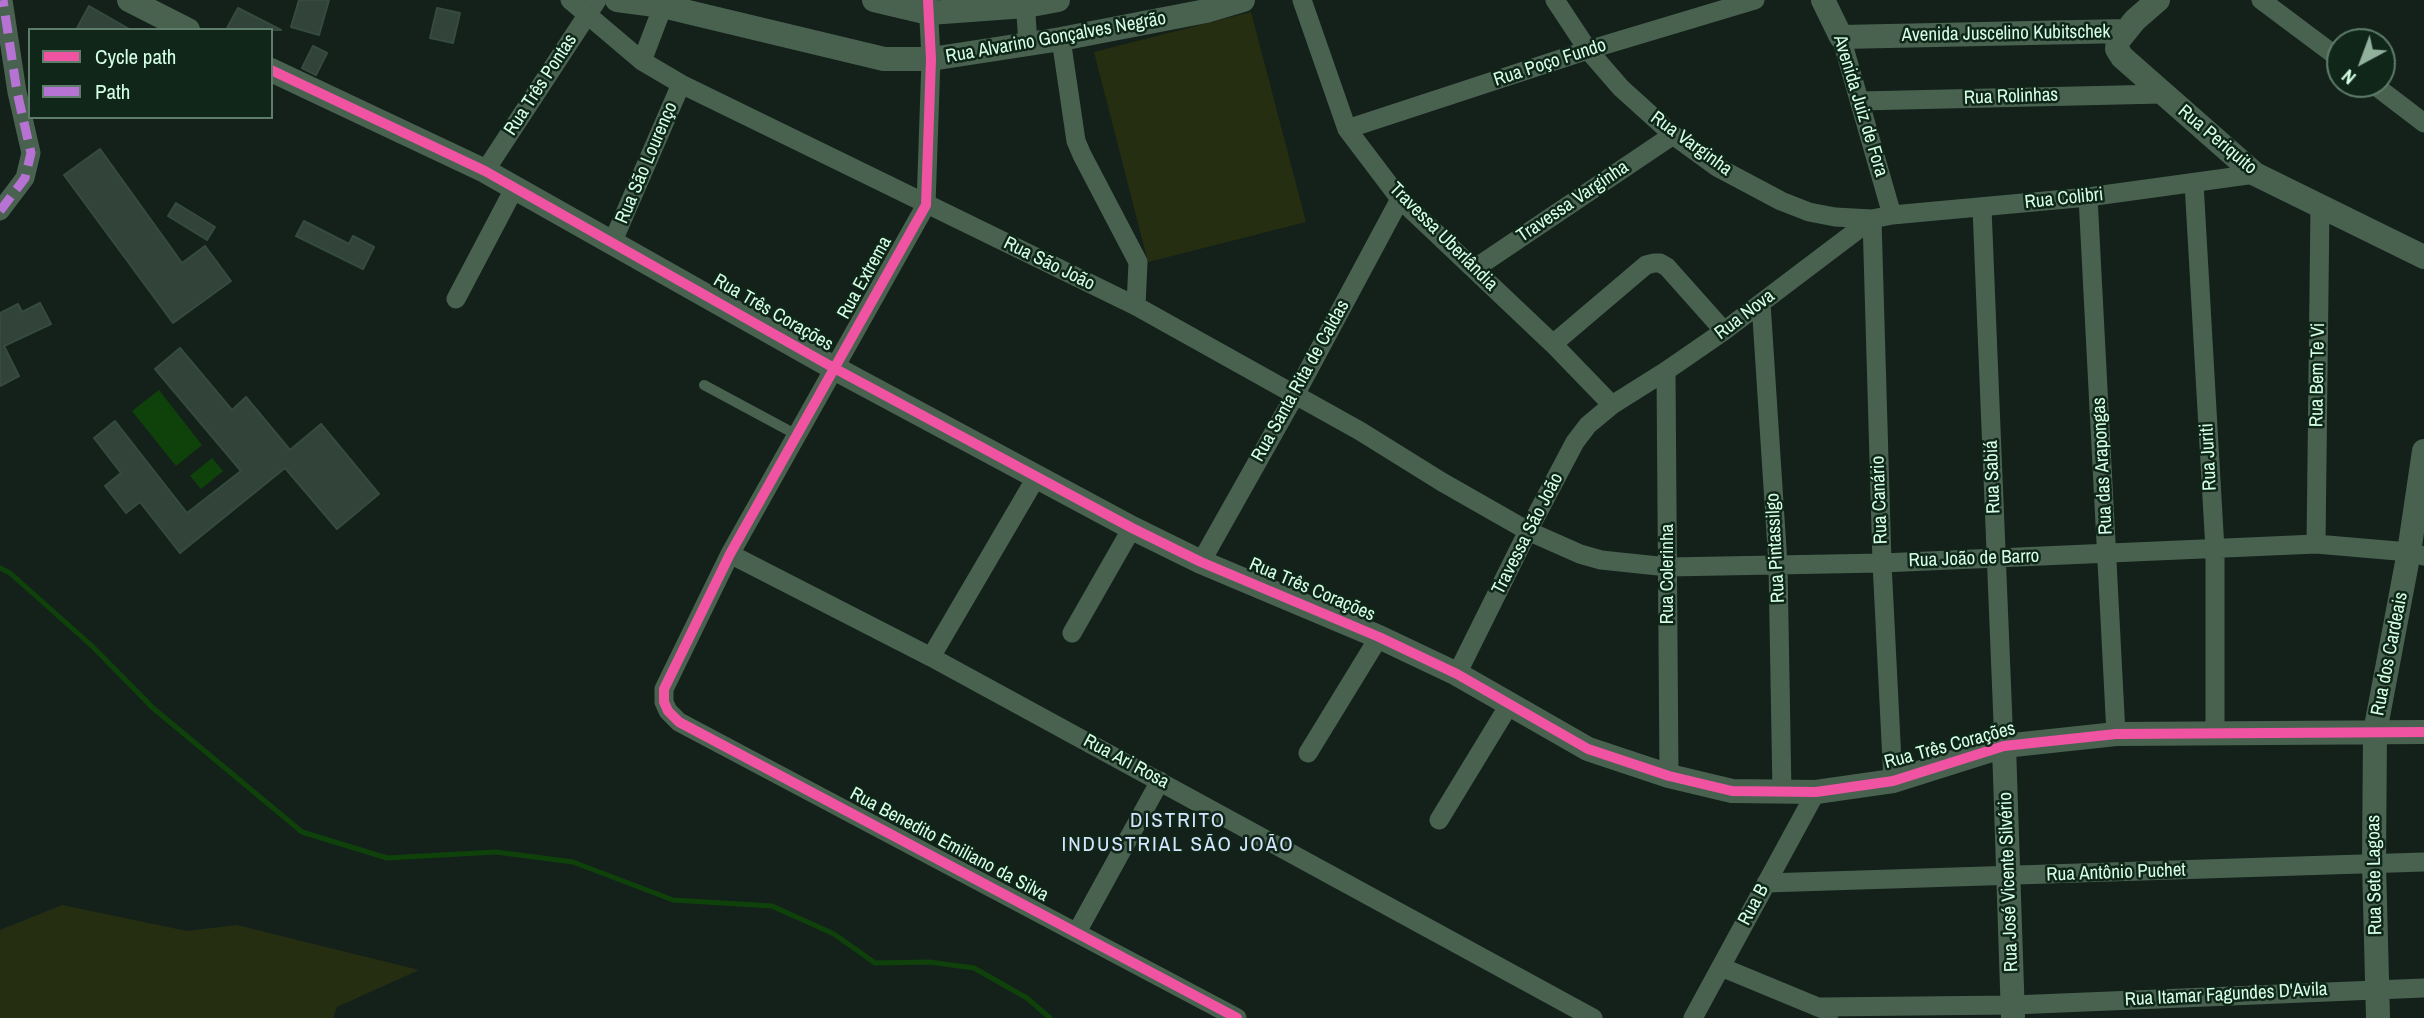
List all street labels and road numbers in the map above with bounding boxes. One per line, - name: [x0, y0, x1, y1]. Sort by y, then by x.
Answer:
- street label: Rua Alvarino Gonçalves Negrão: [944, 7, 1168, 69]
- street label: Avenida Juscelino Kubitschek: [1902, 21, 2110, 47]
- street label: Rua Três Pontas: [500, 30, 582, 140]
- street label: Avenida Juiz de Fora: [1828, 32, 1892, 180]
- street label: Rua Poço Fundo: [1491, 34, 1609, 92]
- street label: Rua Rolinhas: [1963, 84, 2059, 110]
- street label: Rua São Lourenço: [611, 99, 683, 227]
- street label: Rua Periquito: [2173, 100, 2261, 180]
- street label: Rua Varginha: [1646, 107, 1736, 181]
- street label: Travessa Varginha: [1513, 156, 1633, 248]
- street label: Travessa Uberlândia: [1384, 178, 1502, 296]
- street label: Rua Colibri: [2024, 184, 2104, 214]
- street label: Rua São João: [1000, 232, 1098, 296]
- street label: Rua Extrema: [833, 233, 897, 323]
- street label: Rua Três Corações: [709, 270, 837, 356]
- street label: Rua Nova: [1710, 285, 1780, 345]
- street label: Rua Santa Rita de Caldas: [1247, 296, 1355, 466]
- street label: Rua Bem Te Vi: [2306, 323, 2330, 427]
- street label: Rua das Arapongas: [2088, 397, 2118, 535]
- street label: Rua Juriti: [2196, 423, 2222, 491]
- street label: Rua Sabiá: [1980, 440, 2006, 514]
- street label: Rua Canário: [1867, 455, 1893, 545]
- street label: Travessa São João: [1488, 469, 1568, 599]
- street label: Rua Pintassilgo: [1762, 492, 1790, 604]
- street label: Rua Colerinha: [1657, 524, 1679, 624]
- street label: Rua João de Barro: [1908, 545, 2040, 573]
- street label: Rua Três Corações: [1246, 553, 1378, 627]
- street label: Rua dos Cardeais: [2367, 590, 2413, 718]
- street label: Rua Três Corações: [1882, 718, 2018, 774]
- street label: Rua Ari Rosa: [1079, 730, 1173, 794]
- street label: Rua Benedito Emiliano da Silva: [846, 783, 1052, 907]
- street label: Rua José Vicente Silvério: [1994, 792, 2024, 972]
- street label: Rua Sete Lagoas: [2363, 815, 2387, 935]
- street label: Rua Antônio Puchet: [2046, 859, 2186, 887]
- street label: Rua B: [1734, 881, 1774, 929]
- street label: Rua Itamar Fagundes D'Avila: [2124, 978, 2328, 1012]

